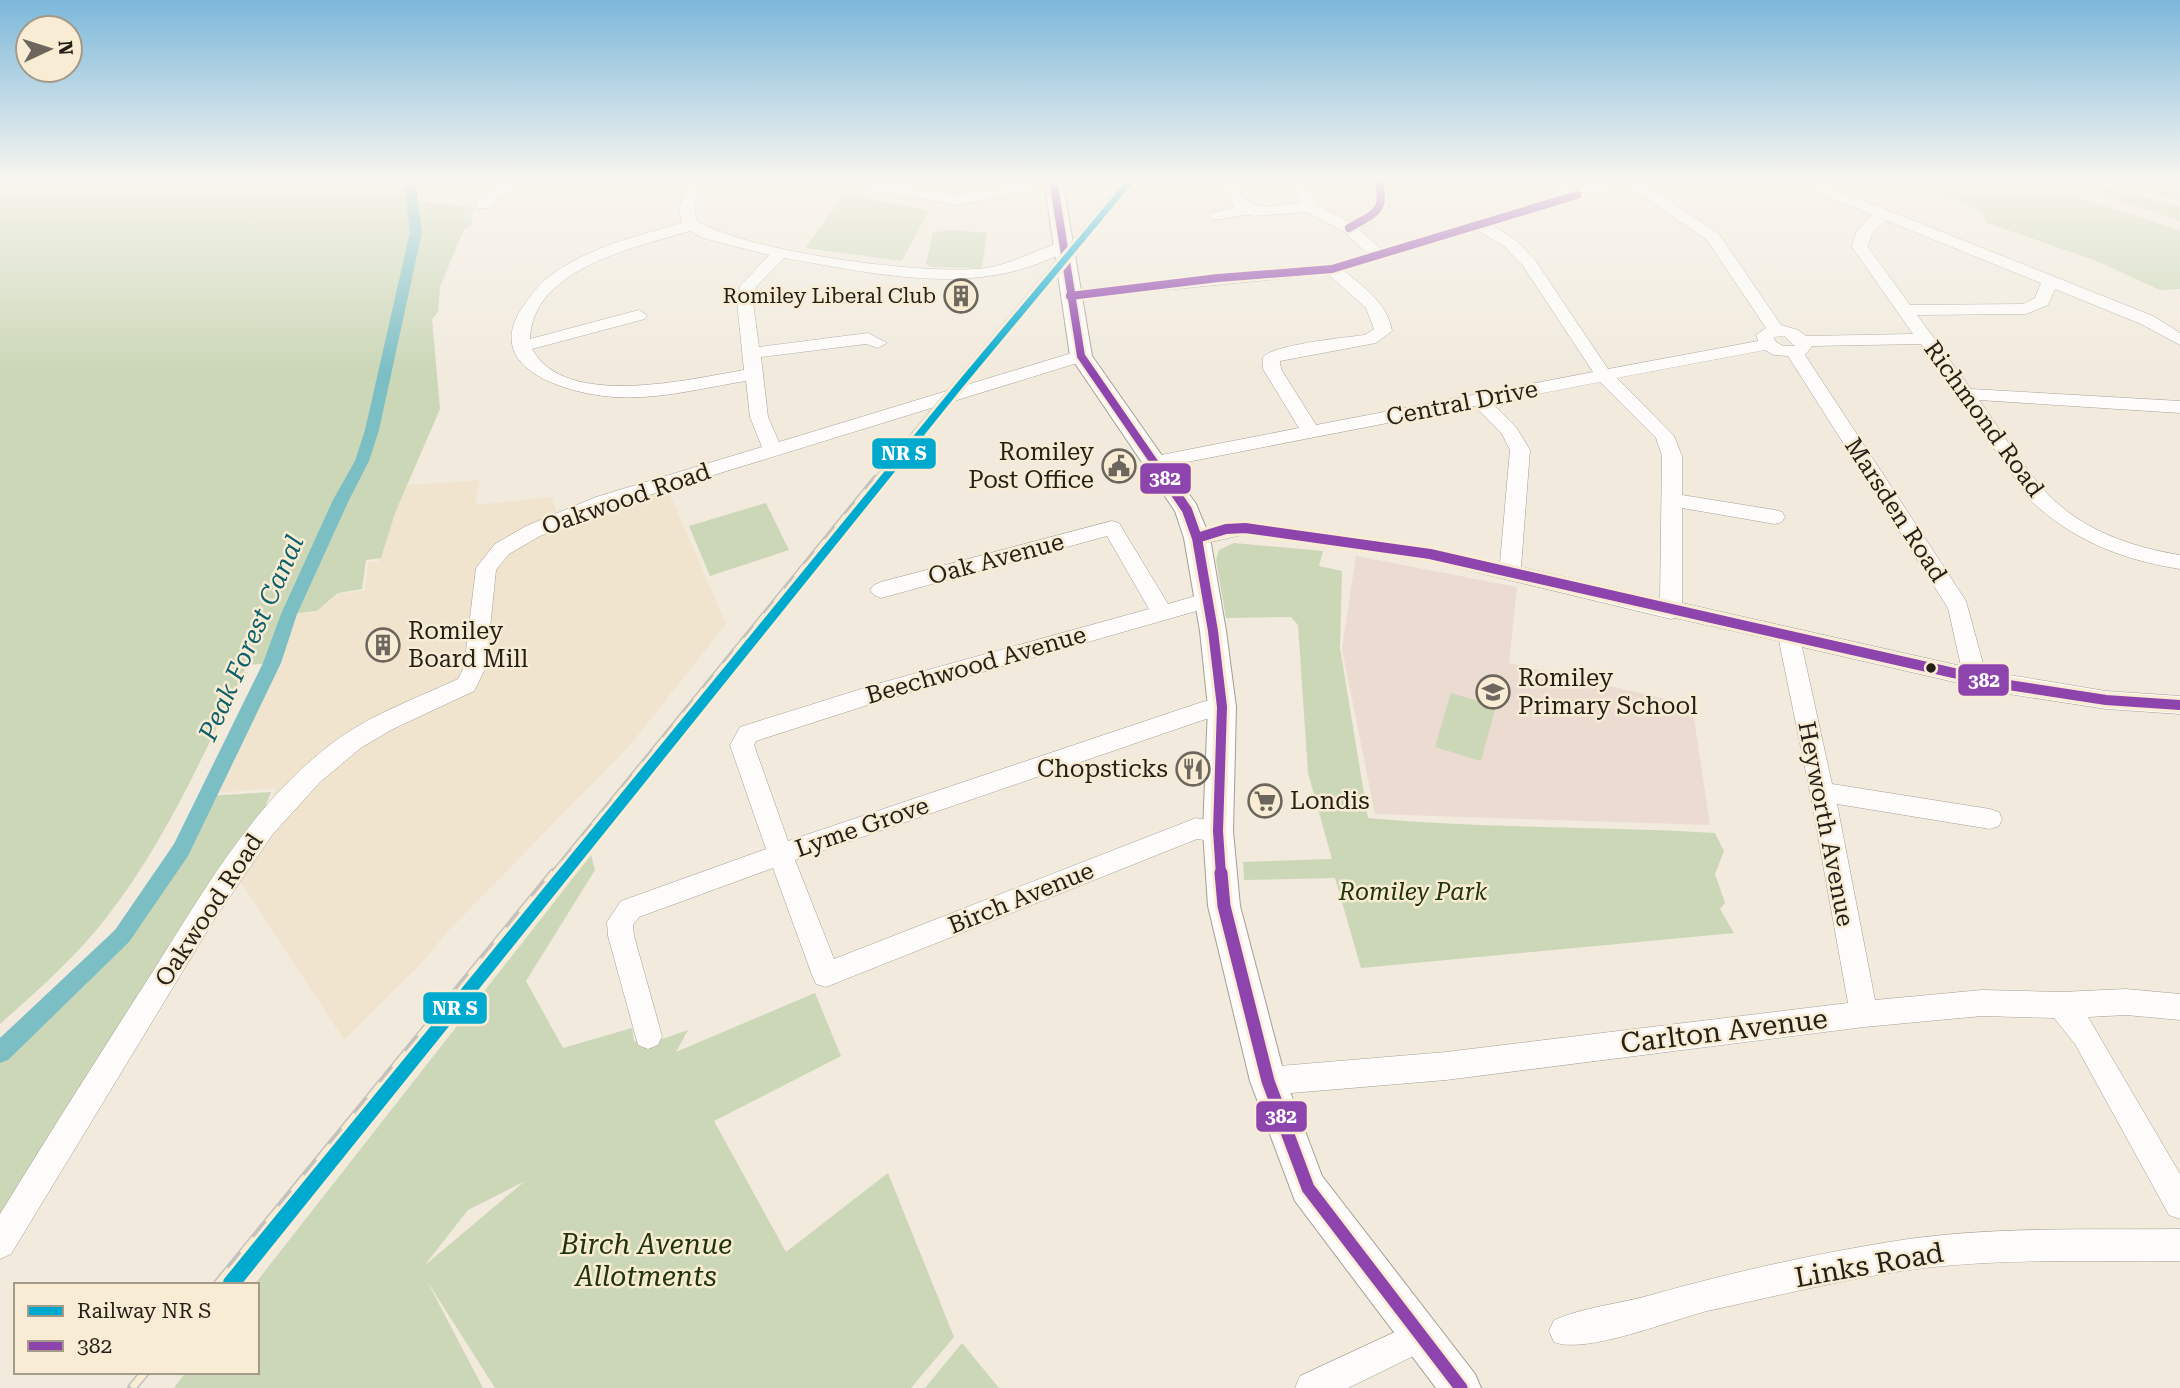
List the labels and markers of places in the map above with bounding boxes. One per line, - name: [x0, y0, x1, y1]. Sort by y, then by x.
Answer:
- building icon: Romiley Liberal Club: [942, 277, 980, 315]
- place label: Romiley Liberal Club: [723, 284, 936, 308]
- place label: Romiley Post Office: [968, 438, 1095, 494]
- public building icon: Romiley Post Office: [1100, 447, 1138, 485]
- place label: Romiley Board Mill: [408, 617, 528, 673]
- building icon: Romiley Board Mill: [364, 626, 402, 664]
- unlabelled marker: [1924, 661, 1938, 675]
- place label: Romiley Primary School: [1518, 664, 1698, 720]
- school or university icon: Romiley Primary School: [1474, 673, 1512, 711]
- restaurant icon: Chopsticks: [1174, 750, 1212, 788]
- place label: Chopsticks: [1037, 755, 1168, 783]
- supermarket icon: Londis: [1246, 782, 1284, 820]
- place label: Londis: [1290, 787, 1370, 815]

